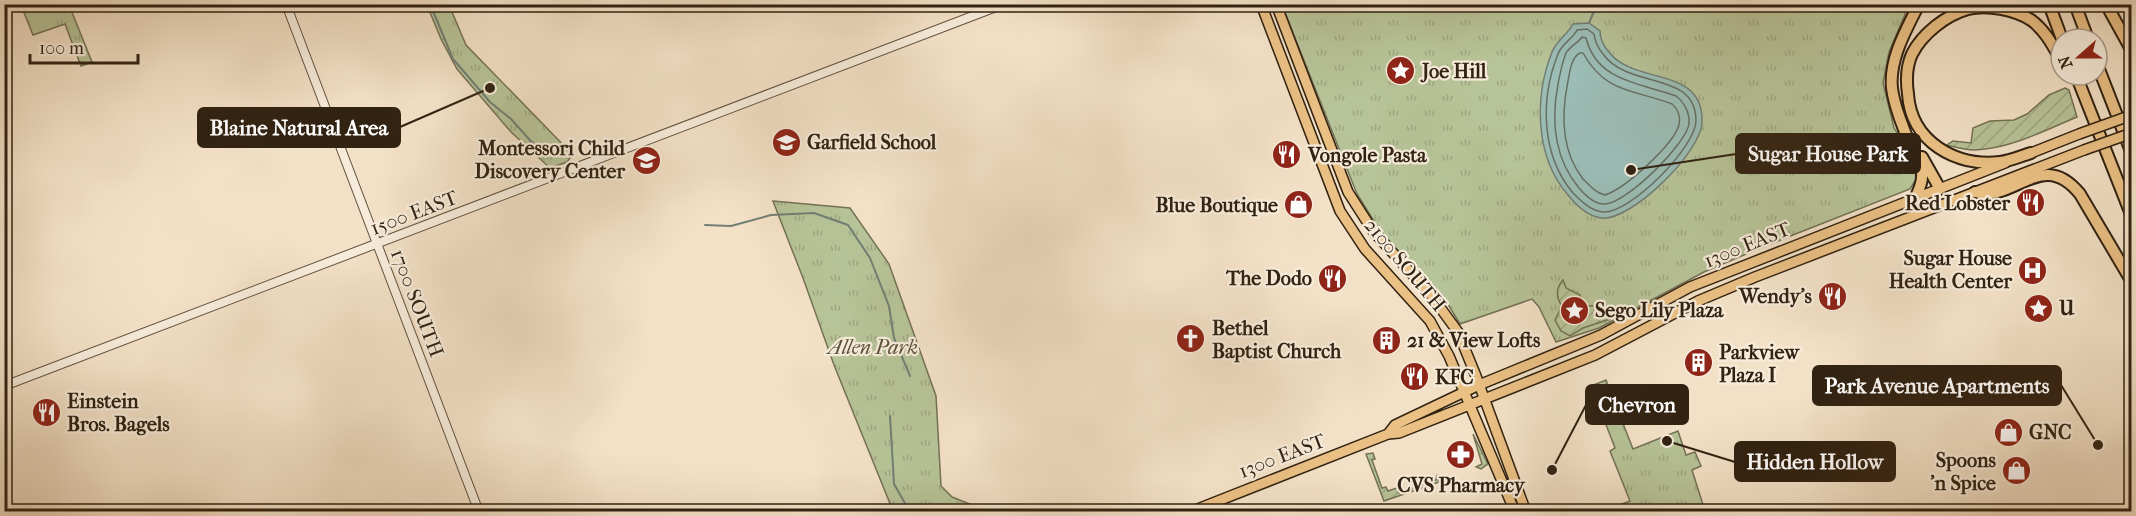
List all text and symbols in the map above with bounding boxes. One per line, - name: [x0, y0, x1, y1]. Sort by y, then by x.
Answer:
- scale bar: [30, 27, 138, 65]
- north arrow: [2049, 27, 2109, 87]
- text: 100 m: [39, 38, 84, 59]
- text: N: [2054, 52, 2077, 71]
- place icon: Joe Hill: [1385, 55, 1417, 87]
- place label: Joe Hill: [1420, 60, 1487, 83]
- callout: Blaine Natural Area: [198, 108, 400, 147]
- text: Blaine Natural Area: [210, 116, 389, 140]
- school or university icon: Garfield School: [770, 126, 802, 158]
- place label: Garfield School: [807, 131, 937, 154]
- callout: Sugar House Park: [1736, 134, 1920, 173]
- place label: Montessori Child Discovery Center: [475, 137, 626, 183]
- restaurant icon: Vongole Pasta: [1271, 139, 1303, 171]
- text: Sugar House Park: [1748, 142, 1909, 166]
- school or university icon: Montessori Child Discovery Center: [630, 144, 662, 176]
- place label: Vongole Pasta: [1307, 144, 1427, 167]
- street label: 1500 EAST: [367, 186, 461, 240]
- restaurant icon: Red Lobster: [2015, 187, 2047, 219]
- shop icon: Blue Boutique: [1283, 189, 1315, 221]
- place label: Red Lobster: [1905, 192, 2010, 215]
- place label: Blue Boutique: [1156, 194, 1278, 217]
- street label: 2100 SOUTH: [1359, 214, 1451, 316]
- street label: 1300 EAST: [1701, 217, 1794, 273]
- street label: 1700 SOUTH: [386, 246, 448, 360]
- place label: Sugar House Health Center: [1889, 247, 2012, 293]
- hospital icon: Sugar House Health Center: [2017, 254, 2049, 286]
- restaurant icon: The Dodo: [1317, 262, 1349, 294]
- place label: The Dodo: [1225, 267, 1312, 290]
- restaurant icon: Wendy's: [1817, 280, 1849, 312]
- place label: Wendy's: [1738, 285, 1813, 308]
- place icon: U: [2022, 292, 2054, 324]
- place icon: Sego Lily Plaza: [1558, 294, 1590, 326]
- place label: U: [2058, 297, 2075, 320]
- place label: Sego Lily Plaza: [1595, 299, 1724, 322]
- place label: Bethel Baptist Church: [1212, 317, 1342, 363]
- church icon: Bethel Baptist Church: [1175, 323, 1207, 355]
- building icon: 21 & View Lofts: [1370, 324, 1402, 356]
- place label: 21 & View Lofts: [1407, 329, 1541, 352]
- park label: Allen Park: [825, 336, 918, 359]
- place label: Parkview Plaza I: [1719, 341, 1800, 387]
- building icon: Parkview Plaza I: [1682, 347, 1714, 379]
- restaurant icon: KFC: [1398, 361, 1430, 393]
- place label: KFC: [1435, 366, 1474, 389]
- callout: Park Avenue Apartments: [1813, 366, 2061, 405]
- text: Park Avenue Apartments: [1825, 374, 2050, 398]
- callout: Chevron: [1586, 385, 1688, 424]
- place label: Einstein Bros. Bagels: [67, 390, 170, 436]
- text: Chevron: [1598, 393, 1677, 417]
- restaurant icon: Einstein Bros. Bagels: [30, 397, 62, 429]
- shop icon: GNC: [1992, 416, 2024, 448]
- place label: GNC: [2029, 421, 2072, 444]
- street label: 1300 EAST: [1236, 429, 1329, 483]
- pharmacy icon: CVS Pharmacy: [1445, 439, 1477, 471]
- callout: Hidden Hollow: [1735, 442, 1895, 481]
- place label: Spoons 'n Spice: [1930, 449, 1997, 495]
- text: Hidden Hollow: [1747, 450, 1885, 474]
- shop icon: Spoons 'n Spice: [2001, 455, 2033, 487]
- place label: CVS Pharmacy: [1397, 474, 1526, 497]

